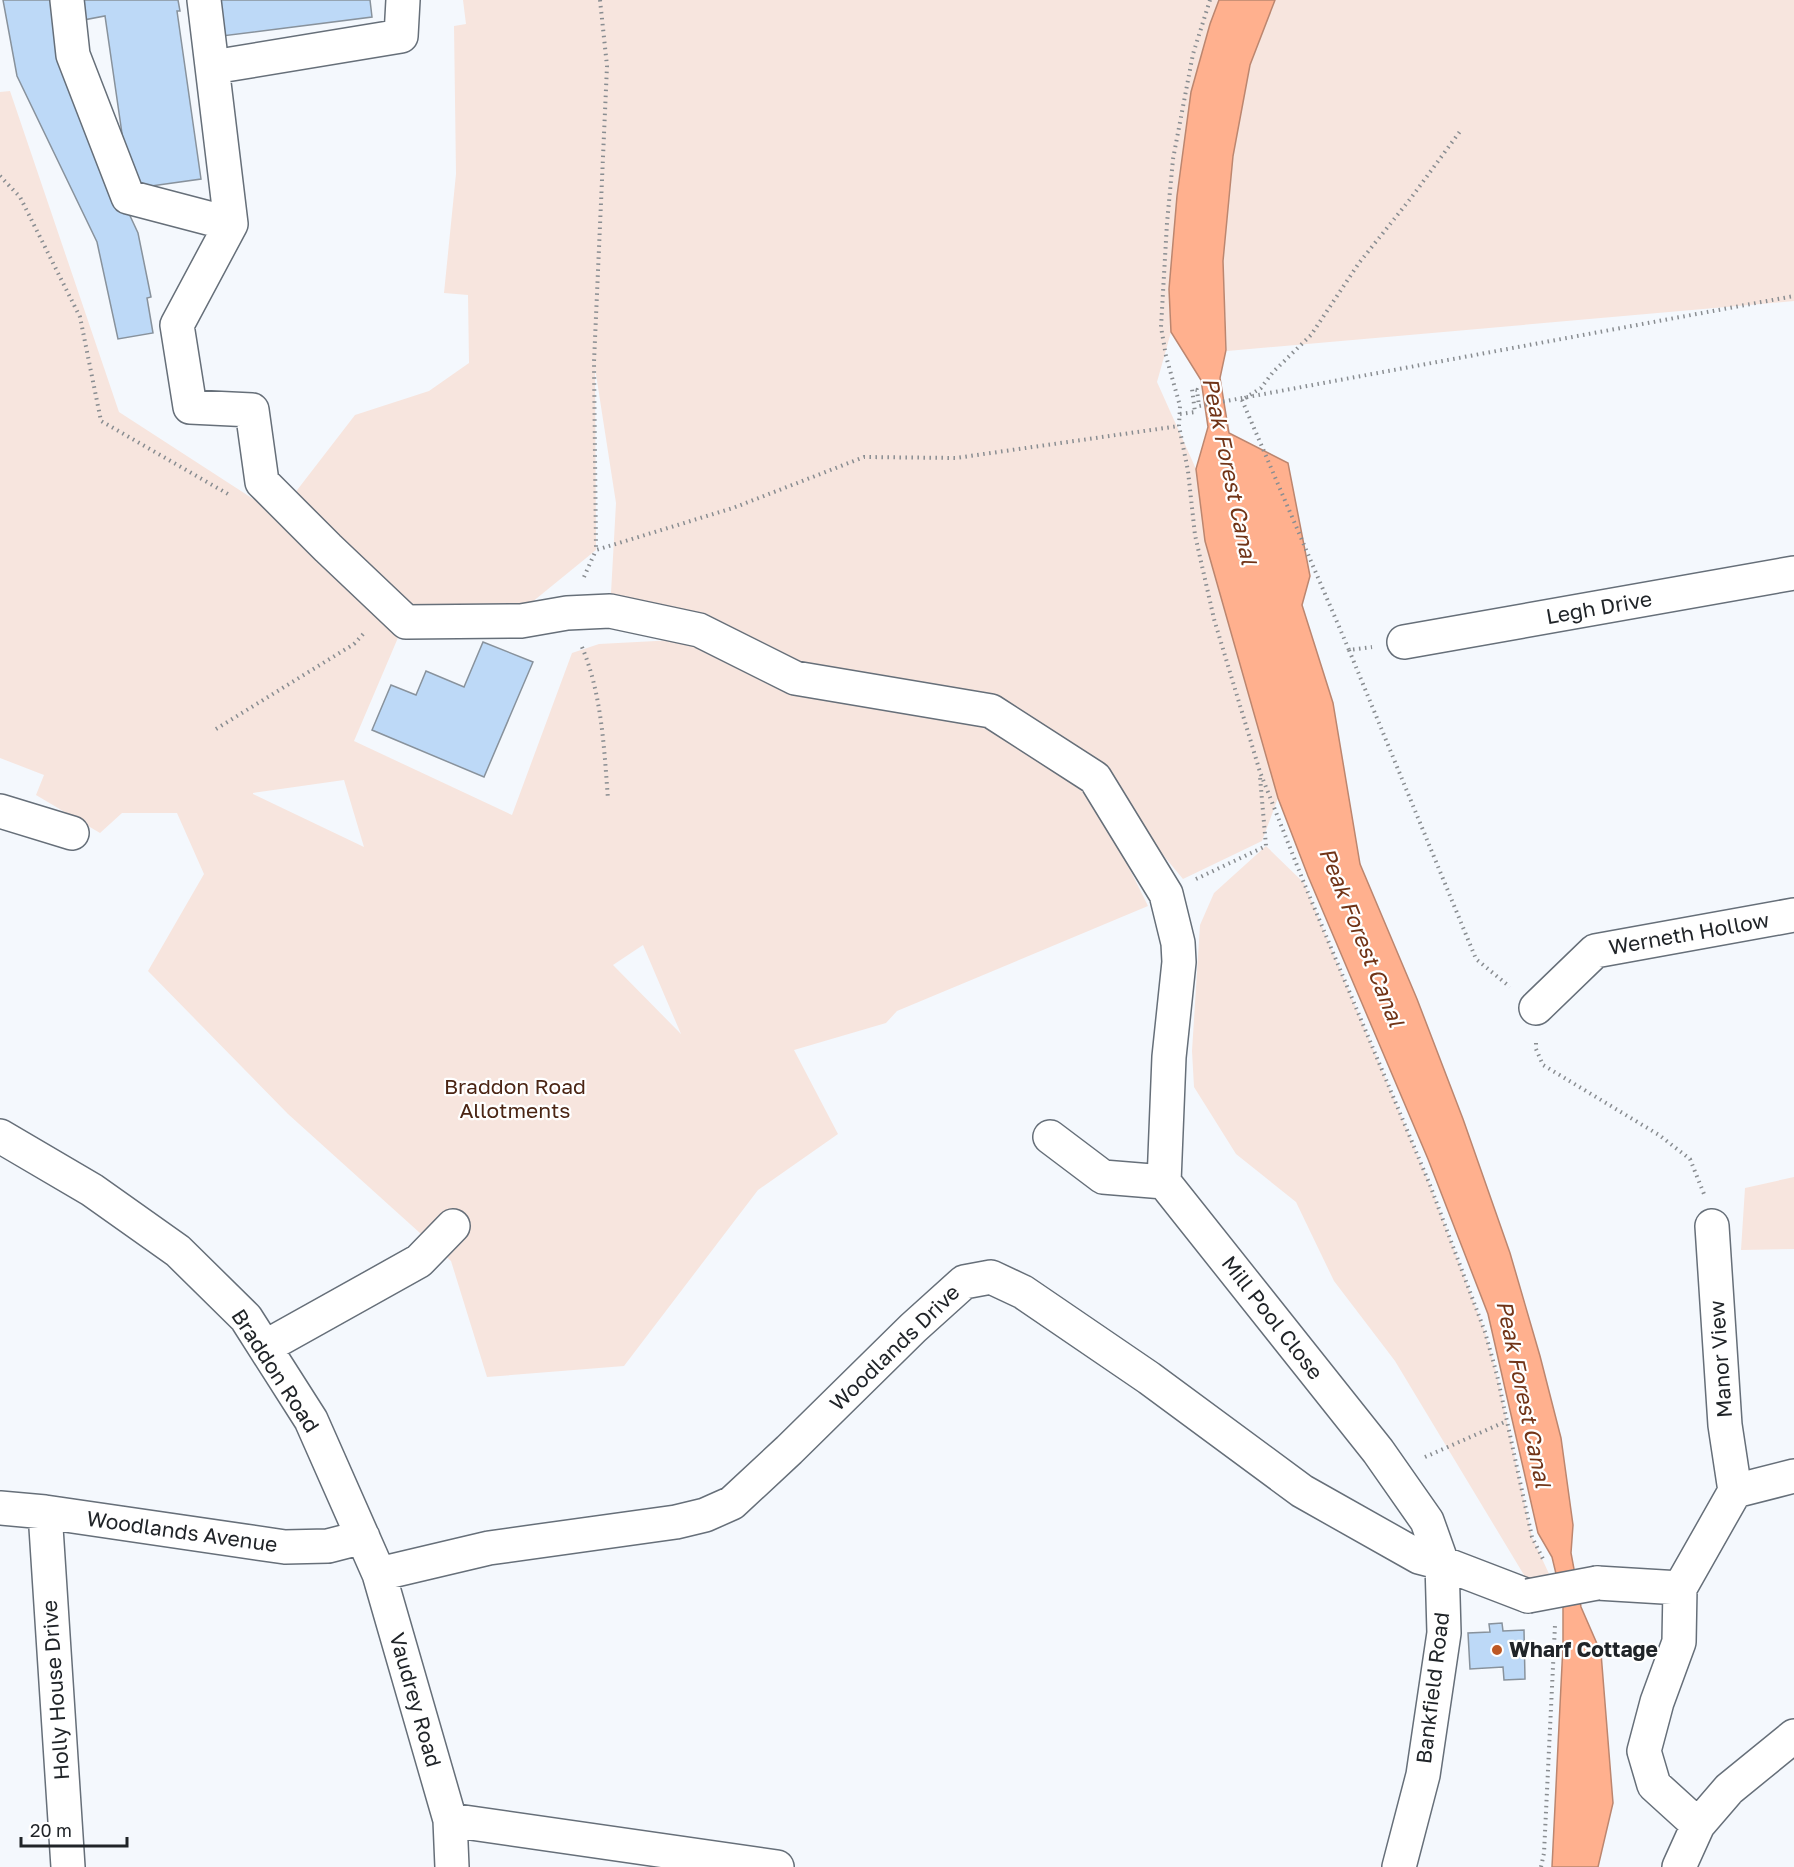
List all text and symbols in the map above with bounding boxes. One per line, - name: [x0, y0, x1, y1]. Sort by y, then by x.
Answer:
- water label: Peak Forest Canal: [1197, 375, 1264, 568]
- street label: Legh Drive: [1544, 585, 1654, 629]
- water label: Peak Forest Canal: [1314, 843, 1411, 1031]
- street label: Werneth Hollow: [1607, 906, 1771, 960]
- park label: Braddon Road Allotments: [444, 1073, 586, 1123]
- street label: Mill Pool Close: [1216, 1250, 1329, 1384]
- street label: Woodlands Drive: [824, 1279, 965, 1416]
- water label: Peak Forest Canal: [1491, 1298, 1558, 1491]
- street label: Manor View: [1703, 1300, 1737, 1419]
- street label: Braddon Road: [226, 1304, 325, 1437]
- street label: Woodlands Avenue: [85, 1505, 279, 1557]
- street label: Holly House Drive: [36, 1599, 74, 1781]
- street label: Bankfield Road: [1410, 1611, 1454, 1765]
- street label: Vaudrey Road: [384, 1630, 448, 1770]
- place label: Wharf Cottage: [1509, 1636, 1658, 1662]
- marker: Wharf Cottage: [1490, 1643, 1504, 1657]
- scale bar: [21, 1810, 128, 1848]
- text: 20 m: [30, 1819, 72, 1841]

